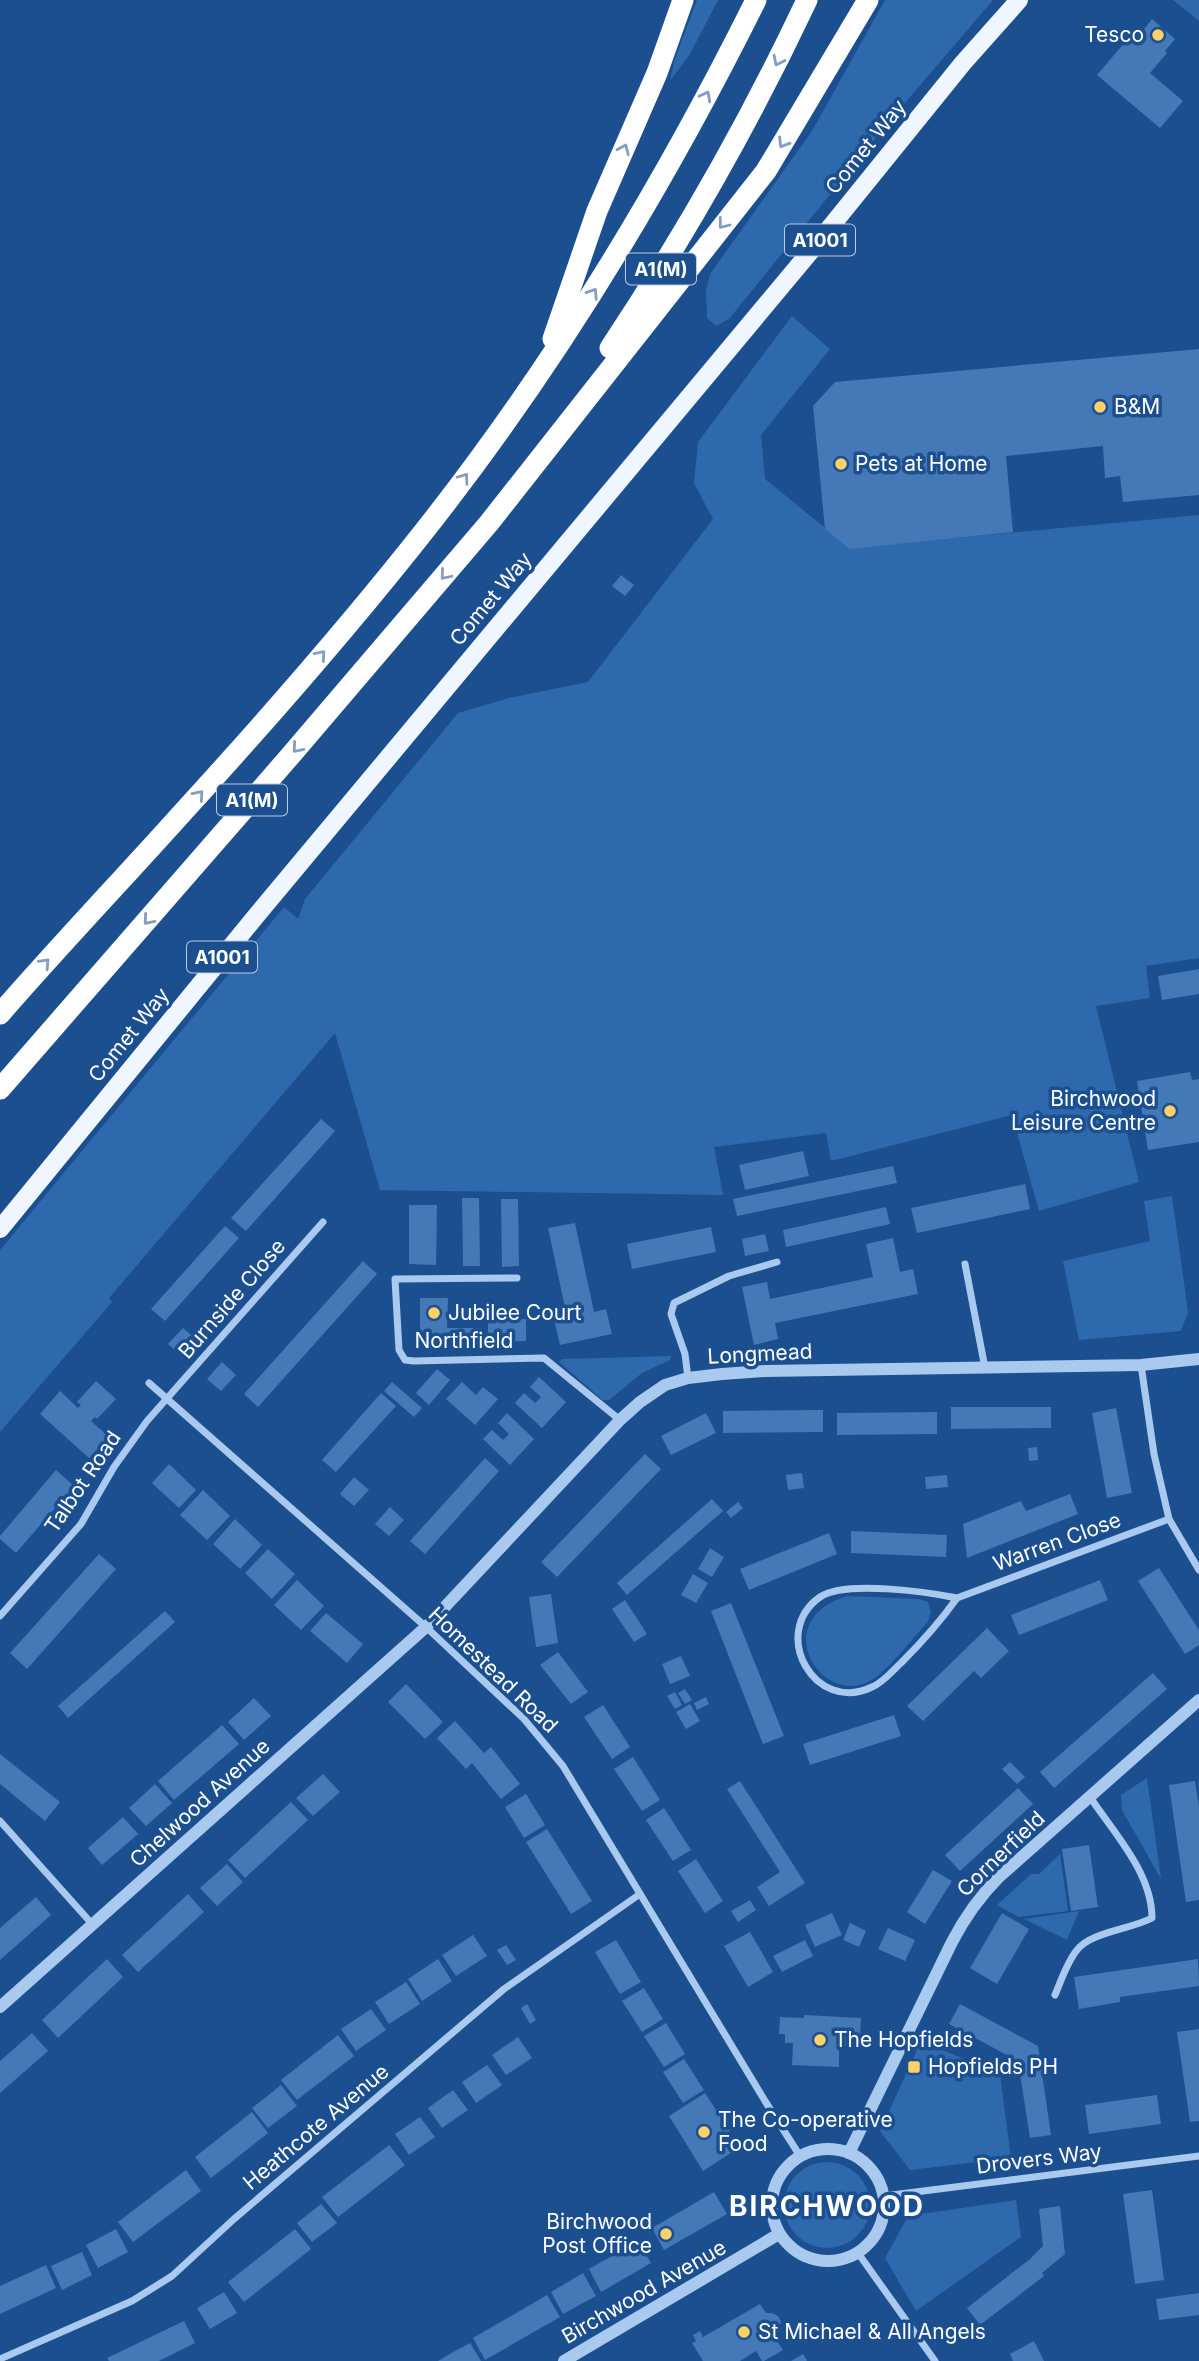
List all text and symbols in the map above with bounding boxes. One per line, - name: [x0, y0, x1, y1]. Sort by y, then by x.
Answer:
- place label: Tesco: [1084, 22, 1144, 47]
- marker: Tesco: [1150, 27, 1166, 43]
- one-way arrow: [772, 54, 786, 66]
- one-way arrow: [698, 91, 712, 103]
- street label: Comet Way: [820, 94, 911, 199]
- one-way arrow: [778, 135, 791, 148]
- one-way arrow: [616, 144, 630, 156]
- one-way arrow: [719, 217, 732, 229]
- road number: A1001: [785, 224, 855, 256]
- road number: A1(M): [626, 254, 696, 284]
- one-way arrow: [584, 288, 597, 301]
- place label: B&M: [1114, 394, 1160, 419]
- marker: B&M: [1092, 399, 1108, 415]
- place label: Pets at Home: [855, 451, 988, 476]
- marker: Pets at Home: [833, 456, 849, 472]
- one-way arrow: [455, 473, 468, 486]
- street label: Comet Way: [444, 547, 537, 650]
- one-way arrow: [440, 567, 453, 580]
- one-way arrow: [313, 650, 325, 663]
- one-way arrow: [293, 740, 305, 753]
- road number: A1(M): [217, 785, 287, 816]
- one-way arrow: [190, 790, 203, 803]
- one-way arrow: [144, 912, 156, 925]
- road number: A1001: [187, 942, 257, 973]
- one-way arrow: [37, 958, 49, 971]
- street label: Comet Way: [83, 982, 174, 1087]
- place label: Birchwood Leisure Centre: [1011, 1086, 1156, 1135]
- marker: Birchwood Leisure Centre: [1162, 1103, 1178, 1119]
- street label: Burnside Close: [173, 1234, 290, 1364]
- place label: Jubilee Court: [448, 1300, 581, 1325]
- marker: Jubilee Court: [426, 1305, 442, 1321]
- street label: Northfield: [415, 1328, 513, 1353]
- street label: Longmead: [707, 1338, 813, 1369]
- street label: Talbot Road: [39, 1426, 126, 1538]
- street label: Warren Close: [990, 1507, 1124, 1576]
- street label: Homestead Road: [423, 1602, 563, 1738]
- street label: Chelwood Avenue: [125, 1733, 275, 1872]
- street label: Cornerfield: [952, 1806, 1050, 1902]
- place label: The Hopfields: [834, 2027, 973, 2052]
- marker: The Hopfields: [812, 2032, 828, 2048]
- place label: Hopfields PH: [928, 2054, 1058, 2079]
- street label: Heathcote Avenue: [238, 2058, 394, 2195]
- marker: Hopfields PH: [906, 2059, 922, 2075]
- place label: The Co-operative Food: [718, 2107, 893, 2156]
- marker: The Co-operative Food: [696, 2124, 712, 2140]
- street label: Drovers Way: [975, 2138, 1103, 2179]
- district label: BIRCHWOOD: [729, 2189, 925, 2223]
- place label: Birchwood Post Office: [542, 2209, 652, 2258]
- marker: Birchwood Post Office: [658, 2226, 674, 2242]
- street label: Birchwood Avenue: [557, 2234, 730, 2349]
- place label: St Michael & All Angels: [758, 2319, 986, 2344]
- marker: St Michael & All Angels: [736, 2324, 752, 2340]

